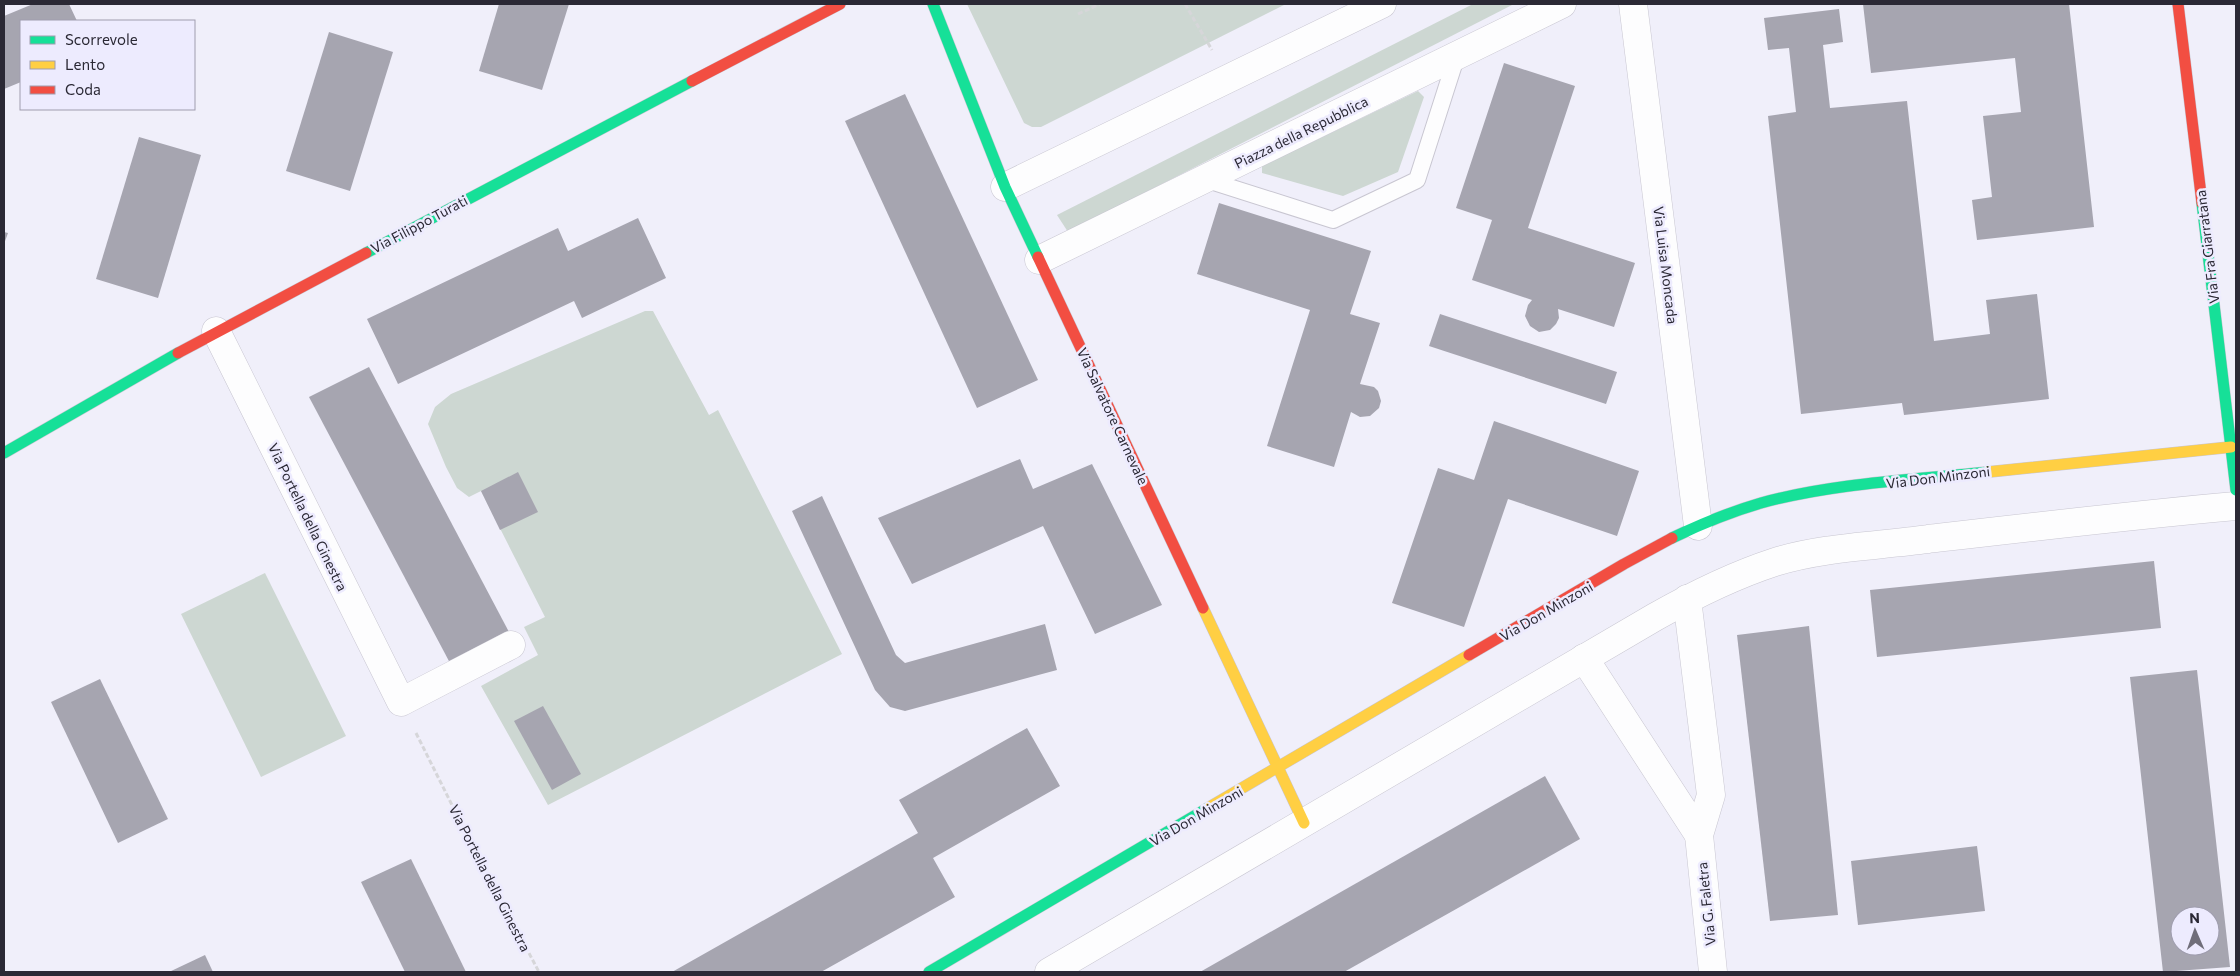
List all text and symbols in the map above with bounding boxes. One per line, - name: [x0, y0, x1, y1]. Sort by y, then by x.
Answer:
- legend: [20, 20, 195, 110]
- text: Scorrevole: [65, 30, 138, 48]
- text: Lento: [65, 55, 105, 73]
- text: Coda: [65, 80, 101, 98]
- street label: Piazza della Repubblica: [1231, 92, 1371, 172]
- street label: Via Fra Giarratana: [2192, 189, 2222, 305]
- street label: Via Filippo Turati: [368, 191, 470, 257]
- street label: Via Luisa Moncada: [1650, 205, 1682, 325]
- street label: Via Salvatore Carnevale: [1074, 345, 1152, 487]
- street label: Via Portella della Ginestra: [265, 440, 351, 594]
- street label: Via Don Minzoni: [1885, 462, 1991, 492]
- street label: Via Don Minzoni: [1496, 578, 1596, 644]
- street label: Via Don Minzoni: [1146, 783, 1246, 849]
- street label: Via Portella della Ginestra: [446, 802, 534, 954]
- street label: Via G. Faletra: [1693, 861, 1719, 947]
- north arrow: [2170, 906, 2220, 956]
- text: N: [2189, 909, 2200, 926]

